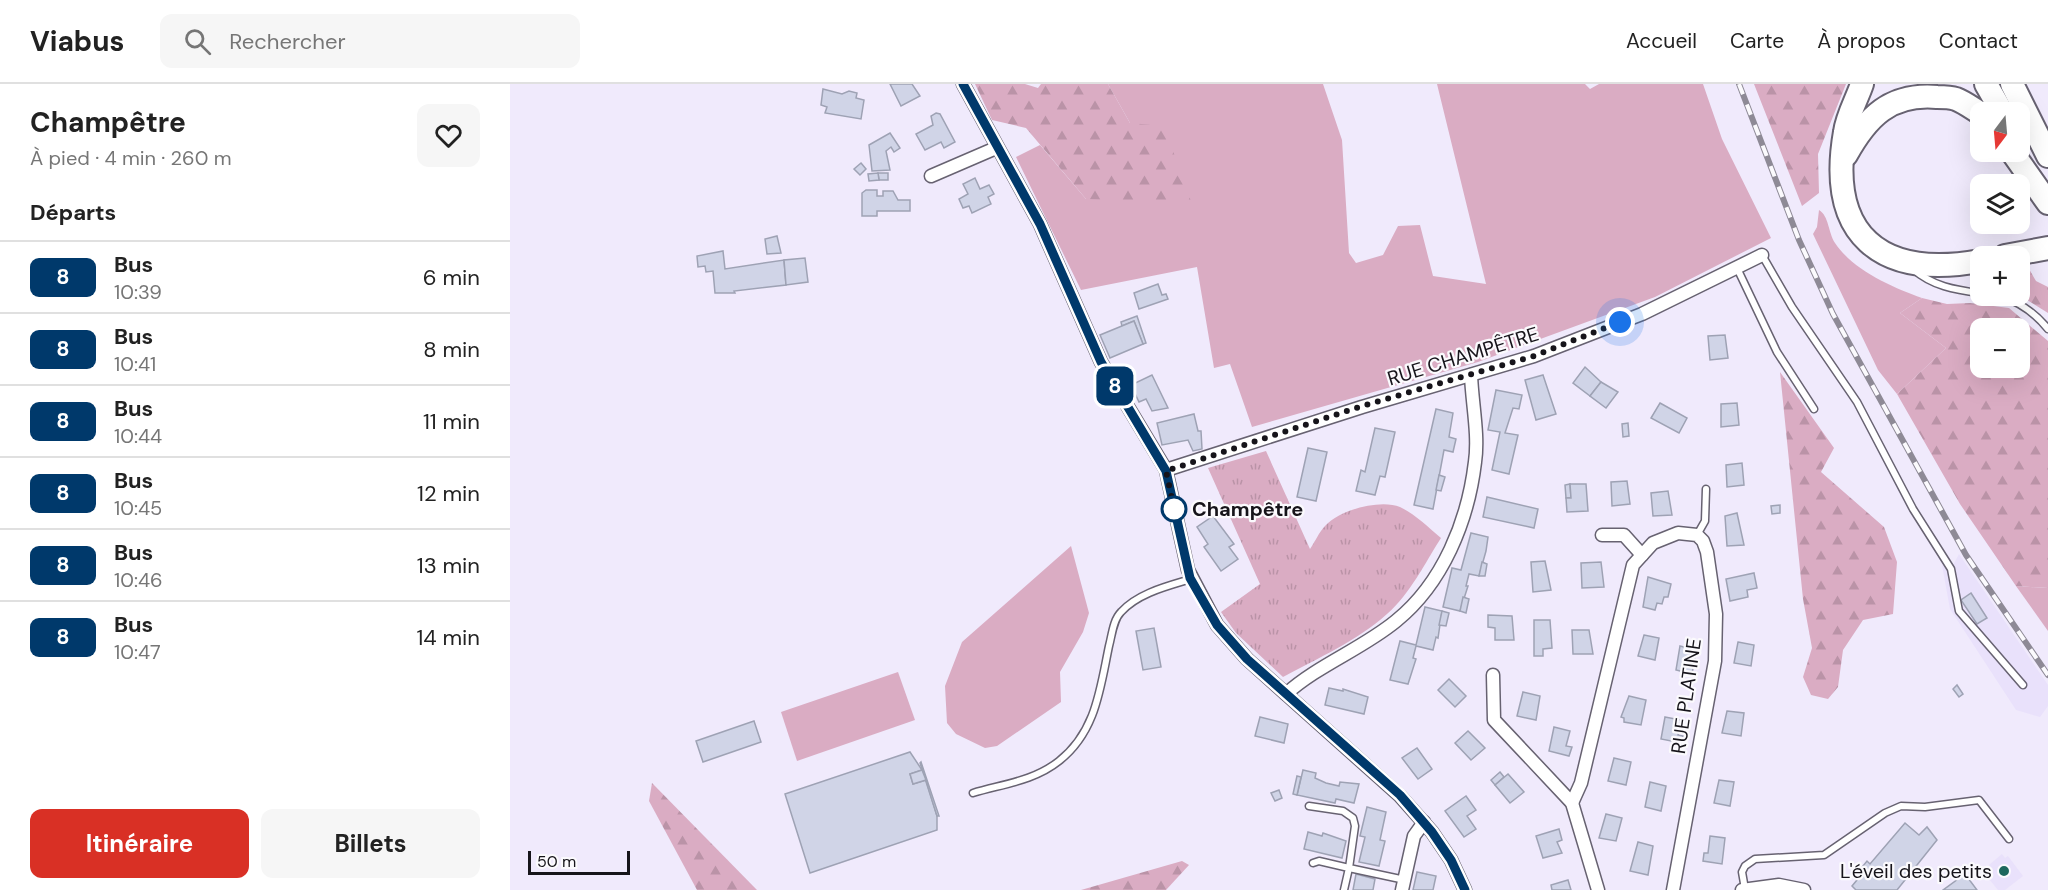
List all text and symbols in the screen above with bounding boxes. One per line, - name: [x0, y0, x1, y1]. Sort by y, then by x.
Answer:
- search box: [160, 14, 580, 68]
- text: Viabus: [30, 23, 124, 60]
- icon: search: [181, 25, 214, 58]
- text: Rechercher: [229, 27, 346, 56]
- text: Accueil: [1626, 27, 1697, 55]
- text: Carte: [1730, 27, 1784, 55]
- text: À propos: [1817, 27, 1906, 55]
- text: Contact: [1939, 27, 2018, 55]
- north arrow: [1970, 102, 2030, 162]
- map controls: [1970, 102, 2030, 378]
- text: Champêtre: [30, 104, 186, 141]
- button: heart: [417, 104, 480, 167]
- text: À pied · 4 min · 260 m: [30, 145, 231, 171]
- button: layers: [1970, 174, 2030, 234]
- text: Départs: [30, 198, 116, 227]
- button: +: [1970, 246, 2030, 306]
- text: Bus: [114, 250, 153, 279]
- text: 8: [56, 263, 70, 291]
- text: 6 min: [423, 263, 480, 292]
- text: 10:39: [114, 279, 162, 305]
- your location: [1605, 307, 1635, 337]
- button: −: [1970, 318, 2030, 378]
- street label: RUE CHAMPÊTRE: [1384, 321, 1542, 391]
- text: Bus: [114, 322, 153, 351]
- text: 8: [56, 335, 70, 363]
- text: 8 min: [423, 335, 480, 364]
- text: 10:41: [114, 351, 156, 377]
- line badge: 8: [1096, 366, 1134, 406]
- text: 8: [1108, 372, 1122, 400]
- text: Bus: [114, 394, 153, 423]
- text: 8: [56, 407, 70, 435]
- text: 11 min: [423, 407, 480, 436]
- text: 10:44: [114, 423, 162, 449]
- text: Bus: [114, 466, 153, 495]
- text: 8: [56, 479, 70, 507]
- text: 12 min: [417, 479, 480, 508]
- text: 10:45: [114, 495, 162, 521]
- marker: Champêtre: [1161, 496, 1187, 522]
- place label: Champêtre: [1192, 496, 1303, 522]
- text: Bus: [114, 538, 153, 567]
- text: 8: [56, 551, 70, 579]
- text: 13 min: [417, 551, 480, 580]
- text: 10:46: [114, 567, 163, 593]
- text: Bus: [114, 610, 153, 639]
- text: 8: [56, 623, 70, 651]
- text: 14 min: [416, 623, 480, 652]
- street label: RUE PLATINE: [1665, 637, 1707, 755]
- text: 10:47: [114, 639, 161, 665]
- button: Itinéraire: [30, 809, 249, 878]
- button: Billets: [261, 809, 480, 878]
- scale bar: [528, 848, 630, 876]
- text: 50 m: [537, 851, 576, 872]
- place label: L'éveil des petits: [1840, 858, 1992, 884]
- marker: L'éveil des petits: [1997, 864, 2011, 878]

